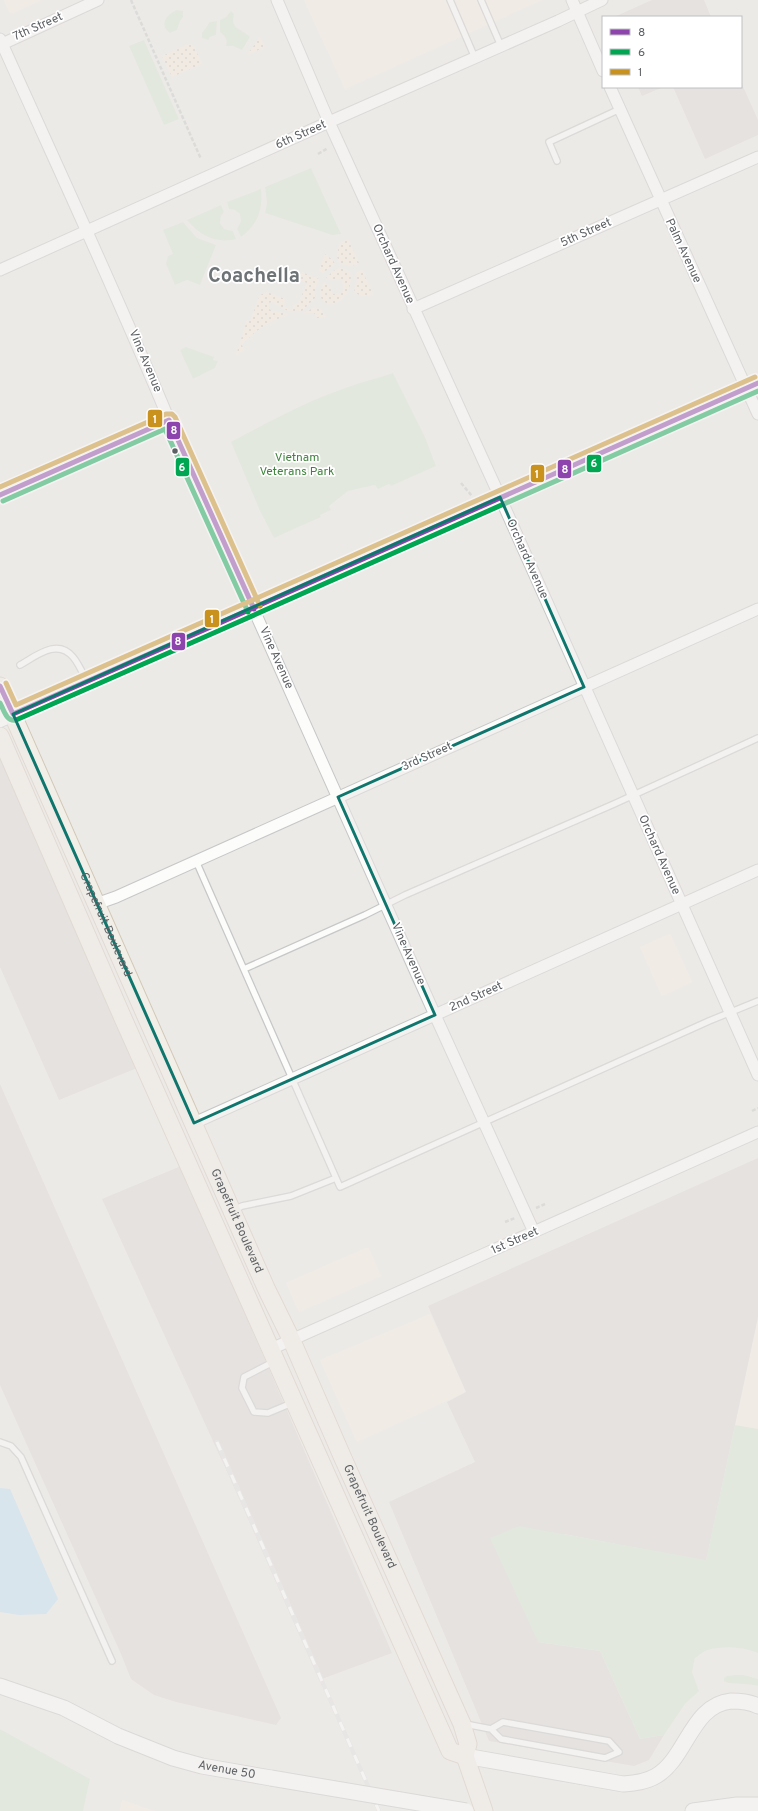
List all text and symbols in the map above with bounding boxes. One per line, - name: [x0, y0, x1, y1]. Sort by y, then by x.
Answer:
- street label: 7th Street: [11, 9, 65, 45]
- legend: [602, 16, 742, 88]
- text: 8: [638, 25, 645, 41]
- text: 6: [638, 45, 645, 61]
- text: 1: [638, 65, 642, 81]
- street label: 6th Street: [273, 117, 329, 153]
- street label: 5th Street: [558, 215, 614, 251]
- street label: Palm Avenue: [661, 216, 705, 286]
- street label: Orchard Avenue: [368, 221, 418, 307]
- district label: Coachella: [208, 264, 300, 290]
- street label: Vine Avenue: [125, 327, 165, 395]
- line badge: 1: [147, 409, 163, 428]
- text: 1: [153, 413, 157, 427]
- line badge: 8: [166, 421, 181, 440]
- text: 8: [171, 424, 178, 438]
- unlabelled marker: [170, 446, 180, 456]
- park label: Vietnam Veterans Park: [260, 450, 334, 480]
- line badge: 6: [586, 454, 602, 473]
- line badge: 6: [175, 457, 190, 477]
- text: 6: [591, 457, 598, 471]
- line badge: 8: [557, 459, 572, 479]
- text: 6: [179, 461, 186, 475]
- text: 8: [562, 463, 569, 477]
- line badge: 1: [530, 464, 545, 483]
- text: 1: [535, 468, 539, 482]
- street label: Orchard Avenue: [502, 516, 552, 602]
- line badge: 1: [204, 609, 220, 628]
- text: 1: [210, 613, 214, 627]
- street label: Vine Avenue: [255, 624, 297, 692]
- line badge: 8: [171, 632, 186, 651]
- text: 8: [175, 635, 182, 649]
- street label: 3rd Street: [399, 739, 455, 775]
- street label: Orchard Avenue: [634, 812, 684, 898]
- street label: Grapefruit Boulevard: [75, 870, 136, 979]
- street label: Vine Avenue: [387, 920, 429, 988]
- street label: 2nd Street: [447, 978, 505, 1016]
- street label: Grapefruit Boulevard: [206, 1166, 266, 1276]
- street label: 1st Street: [489, 1223, 541, 1259]
- street label: Grapefruit Boulevard: [339, 1462, 399, 1571]
- street label: Avenue 50: [196, 1757, 257, 1783]

